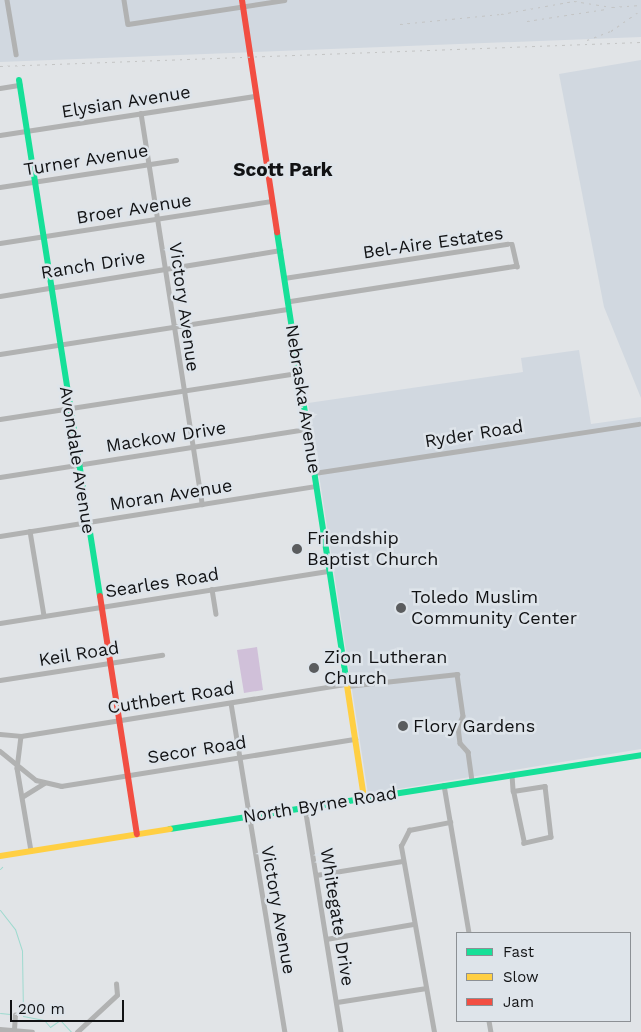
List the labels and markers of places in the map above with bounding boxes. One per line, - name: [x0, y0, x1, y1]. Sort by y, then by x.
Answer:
- place label: Friendship Baptist Church: [307, 528, 438, 570]
- marker: Friendship Baptist Church: [291, 543, 303, 555]
- place label: Toledo Muslim Community Center: [411, 587, 577, 630]
- marker: Toledo Muslim Community Center: [395, 602, 407, 614]
- place label: Zion Lutheran Church: [324, 647, 447, 690]
- marker: Zion Lutheran Church: [308, 662, 320, 674]
- place label: Flory Gardens: [413, 715, 536, 737]
- marker: Flory Gardens: [397, 720, 409, 732]

